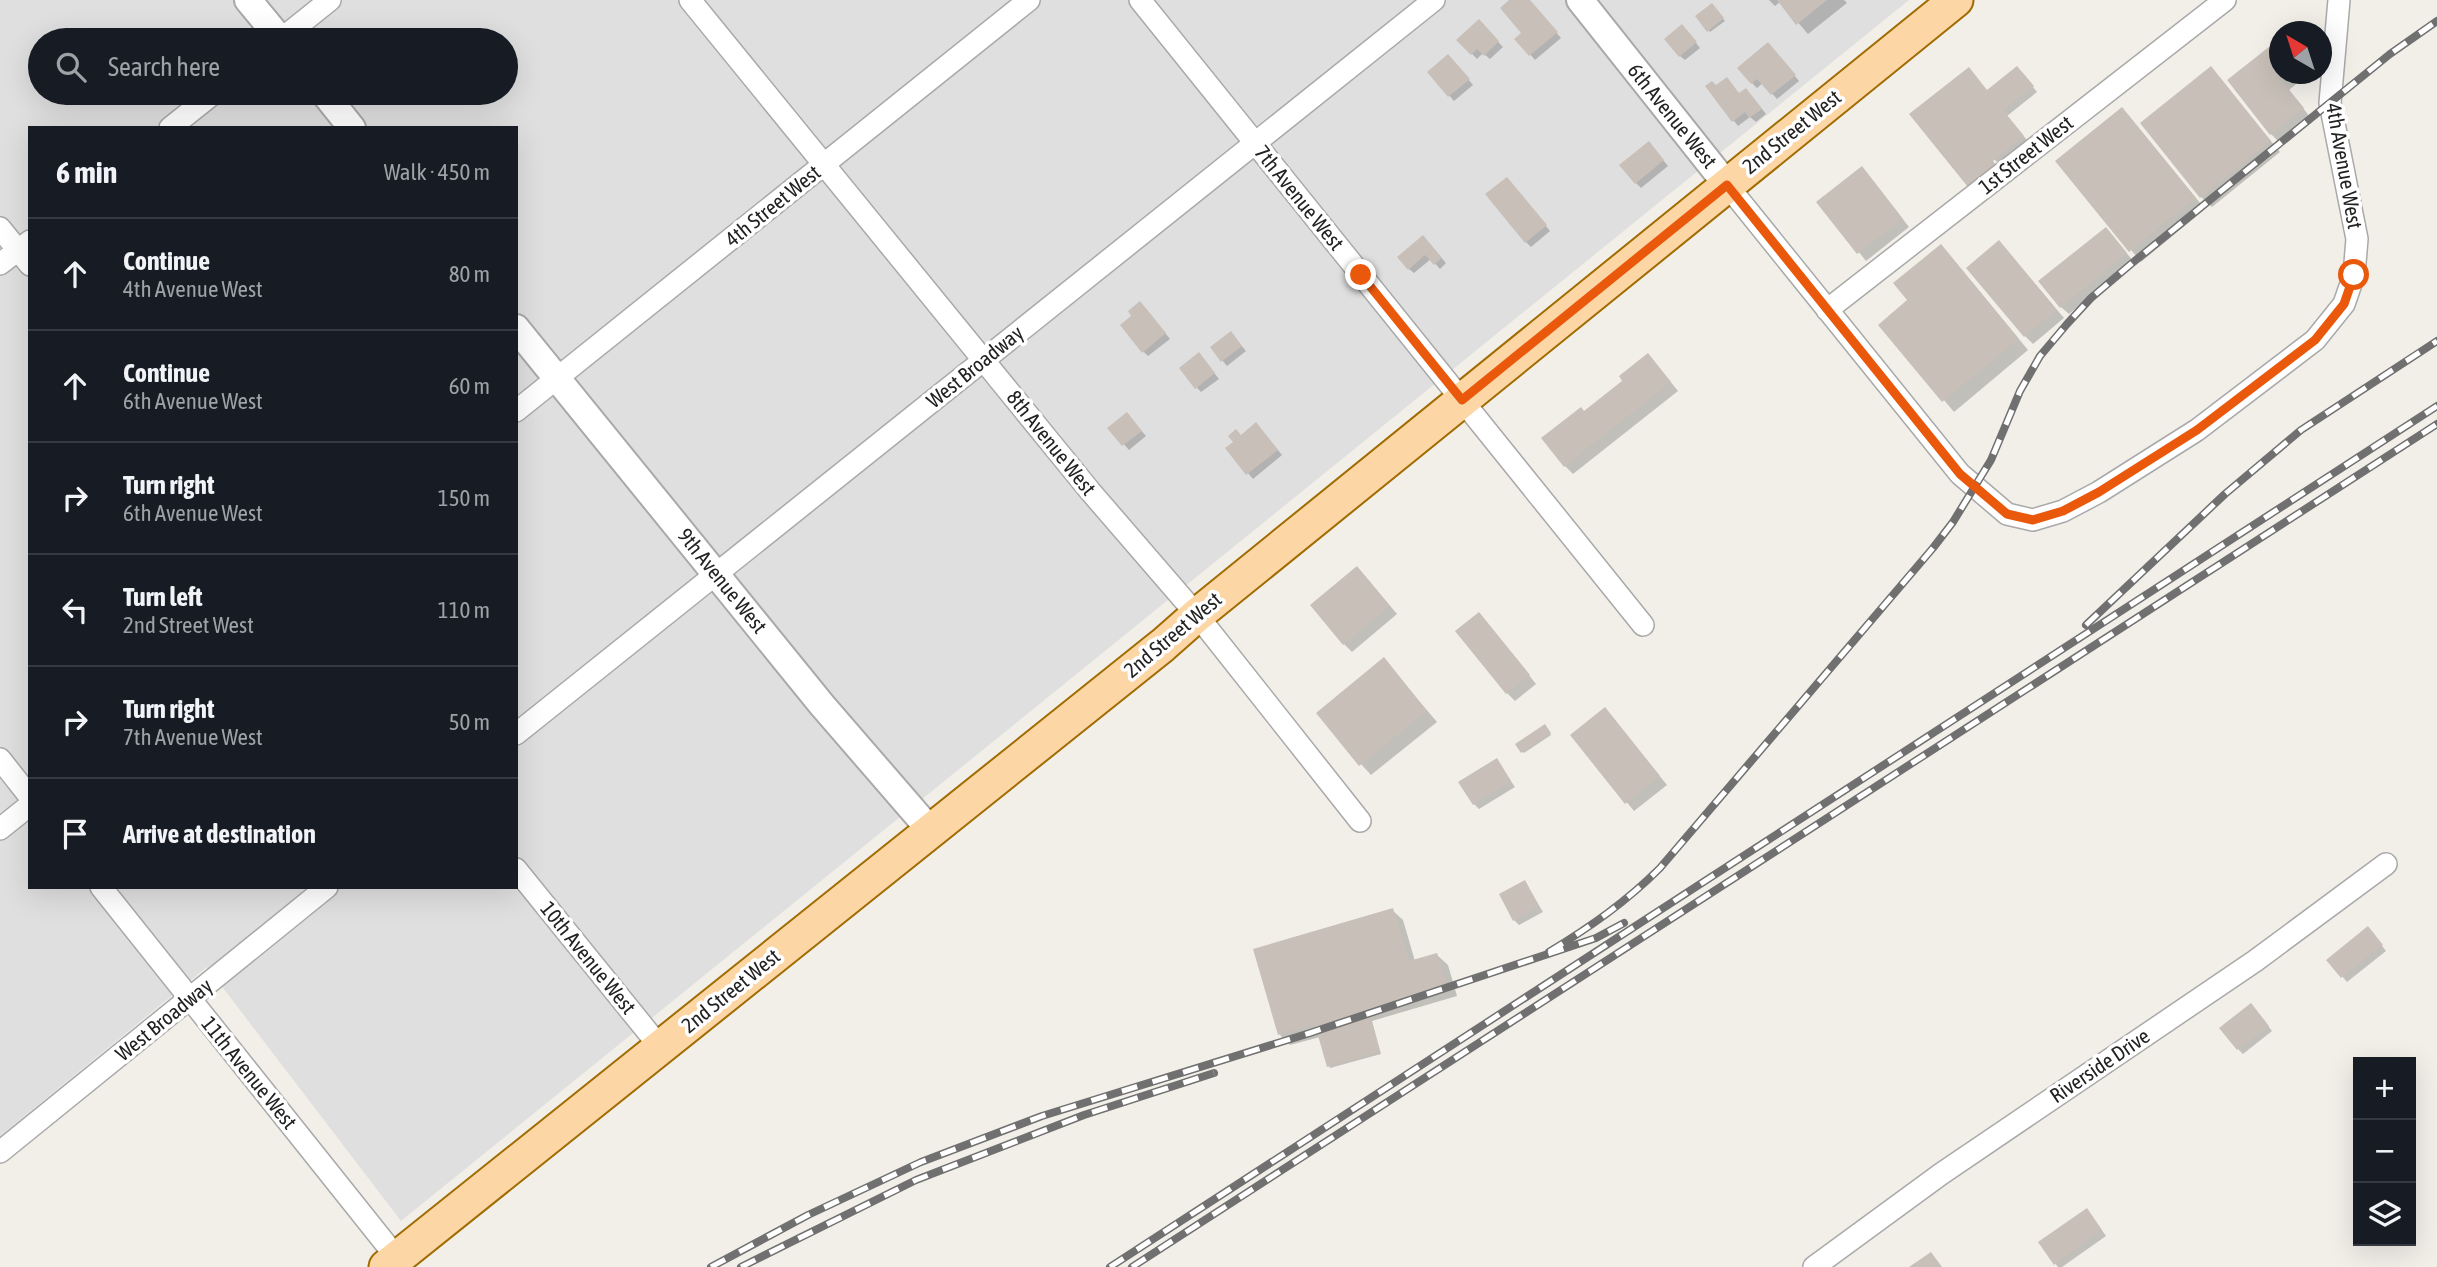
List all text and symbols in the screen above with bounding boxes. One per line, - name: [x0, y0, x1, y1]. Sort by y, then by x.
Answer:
- north arrow: [2269, 21, 2332, 84]
- search box: [28, 28, 518, 105]
- icon: search: [52, 48, 90, 86]
- text: Search here: [108, 52, 220, 82]
- street label: 6th Avenue West: [1623, 58, 1722, 172]
- street label: 2nd Street West: [1737, 84, 1845, 178]
- street label: 4th Avenue West: [2322, 101, 2368, 231]
- street label: 1st Street West: [1974, 110, 2077, 198]
- street label: 7th Avenue West: [1250, 140, 1349, 254]
- text: 6 min: [56, 155, 117, 189]
- text: Walk · 450 m: [384, 159, 490, 185]
- street label: 4th Street West: [720, 160, 825, 251]
- text: Continue: [123, 246, 210, 276]
- icon: ahead: [56, 255, 94, 293]
- route end: [1345, 259, 1376, 290]
- route start: [2338, 259, 2369, 290]
- text: 80 m: [449, 261, 490, 287]
- text: 4th Avenue West: [123, 276, 263, 302]
- street label: West Broadway: [921, 320, 1028, 412]
- text: Continue: [123, 358, 210, 388]
- icon: ahead: [56, 367, 94, 405]
- text: 60 m: [449, 373, 490, 399]
- street label: 8th Avenue West: [1002, 385, 1101, 499]
- text: 6th Avenue West: [123, 388, 263, 414]
- text: Turn right: [123, 470, 214, 500]
- icon: right: [56, 479, 94, 517]
- text: 150 m: [438, 485, 490, 511]
- text: 6th Avenue West: [123, 500, 263, 526]
- street label: 9th Avenue West: [673, 523, 772, 637]
- text: Turn left: [123, 582, 203, 612]
- street label: 2nd Street West: [1119, 587, 1226, 682]
- icon: left: [56, 591, 94, 629]
- text: 110 m: [438, 597, 490, 623]
- text: 2nd Street West: [123, 612, 254, 638]
- text: Turn right: [123, 694, 214, 724]
- icon: right: [56, 703, 94, 741]
- text: 50 m: [449, 709, 490, 735]
- text: 7th Avenue West: [123, 724, 263, 750]
- icon: arrive: [56, 815, 94, 853]
- text: Arrive at destination: [123, 819, 316, 849]
- street label: 10th Avenue West: [536, 896, 641, 1018]
- street label: 2nd Street West: [676, 943, 784, 1037]
- street label: West Broadway: [110, 973, 217, 1065]
- street label: 11th Avenue West: [197, 1011, 302, 1133]
- street label: Riverside Drive: [2045, 1023, 2154, 1107]
- map controls: [2353, 1057, 2416, 1246]
- button: +: [2353, 1057, 2416, 1120]
- button: −: [2353, 1120, 2416, 1183]
- button: layers: [2353, 1183, 2416, 1246]

